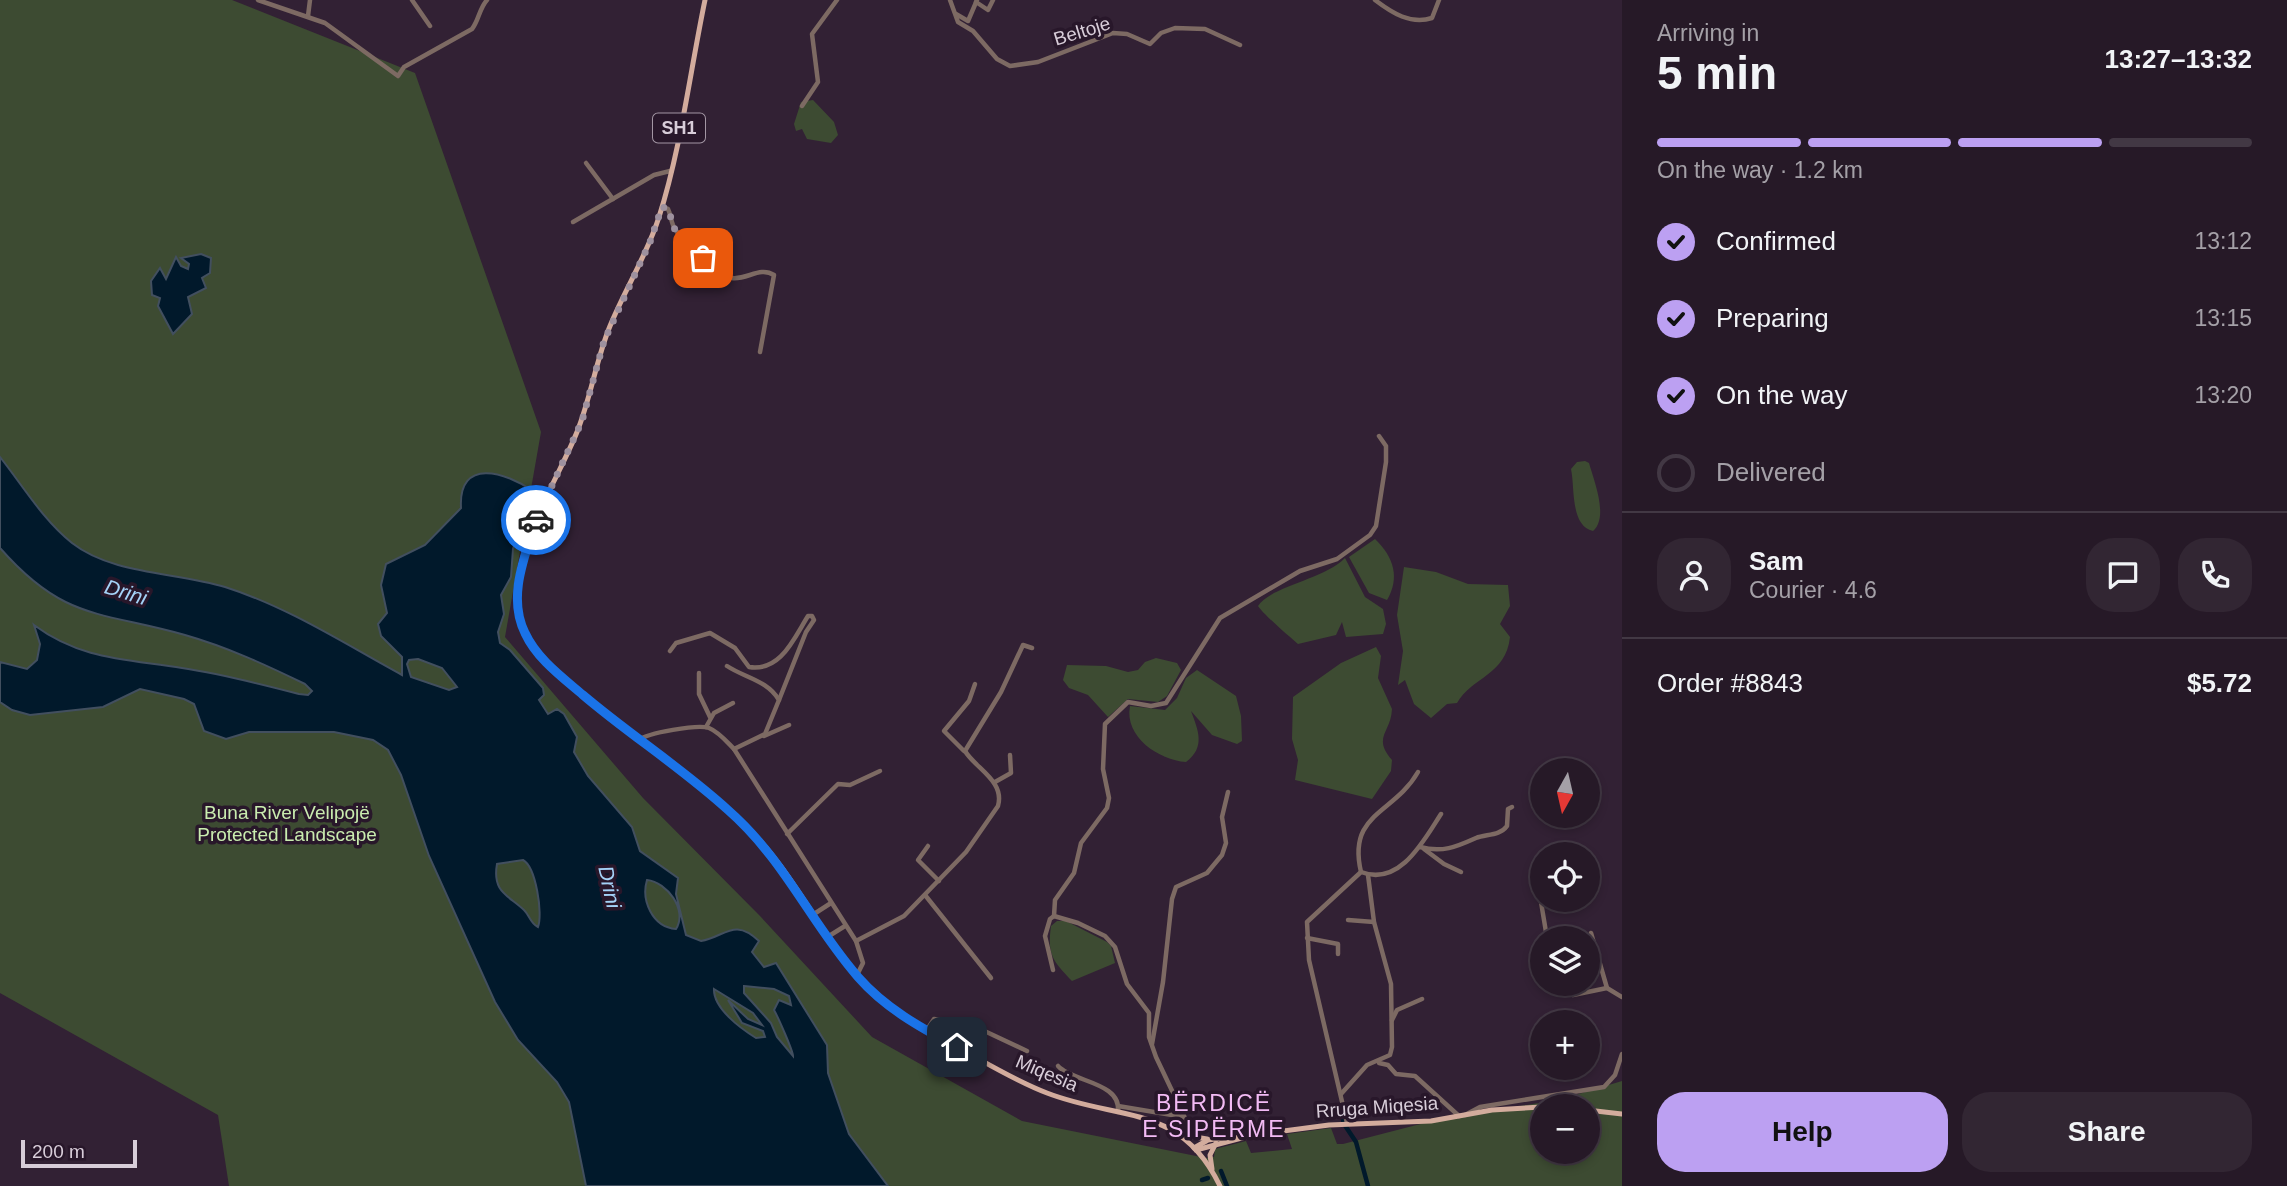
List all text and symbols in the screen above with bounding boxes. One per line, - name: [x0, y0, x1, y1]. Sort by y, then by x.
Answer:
- street label: Beltoje: [1051, 12, 1113, 50]
- text: Arriving in: [1657, 20, 1759, 46]
- text: 13:27–13:32: [2105, 44, 2252, 74]
- text: 5 min: [1657, 47, 1777, 99]
- road number: SH1: [653, 113, 705, 142]
- text: On the way · 1.2 km: [1657, 157, 1863, 183]
- icon: check: [1657, 223, 1695, 261]
- text: Confirmed: [1716, 226, 1836, 256]
- pin: [673, 228, 733, 288]
- text: 13:12: [2194, 228, 2252, 254]
- icon: bag: [684, 239, 722, 277]
- icon: check: [1657, 300, 1695, 338]
- text: Preparing: [1716, 303, 1829, 333]
- text: 13:15: [2194, 305, 2252, 331]
- icon: check: [1657, 377, 1695, 415]
- text: On the way: [1716, 380, 1848, 410]
- text: 13:20: [2194, 382, 2252, 408]
- text: Delivered: [1716, 457, 1826, 487]
- courier: [501, 485, 571, 555]
- icon: car: [517, 501, 555, 539]
- button: person: [1657, 538, 1731, 612]
- button: chat: [2086, 538, 2160, 612]
- button: phone: [2178, 538, 2252, 612]
- text: Sam: [1749, 546, 1804, 576]
- water label: Drini: [102, 575, 151, 610]
- text: Courier · 4.6: [1749, 577, 1877, 603]
- text: Order #8843: [1657, 668, 1803, 698]
- text: $5.72: [2187, 668, 2252, 698]
- north arrow: [1530, 758, 1600, 828]
- map controls: [1530, 758, 1600, 1164]
- park label: Buna River Velipojë Protected Landscape: [197, 802, 377, 845]
- button: locate: [1530, 842, 1600, 912]
- water label: Drini: [594, 863, 626, 912]
- button: layers: [1530, 926, 1600, 996]
- button: +: [1530, 1010, 1600, 1080]
- pin: [927, 1017, 987, 1077]
- icon: home: [938, 1028, 976, 1066]
- street label: Miqesia: [1013, 1051, 1082, 1096]
- district label: BËRDICË E SIPËRME: [1142, 1090, 1286, 1142]
- street label: Rruga Miqesia: [1315, 1092, 1439, 1122]
- button: Help: [1657, 1092, 1948, 1172]
- button: Share: [1962, 1092, 2252, 1172]
- button: −: [1530, 1094, 1600, 1164]
- scale bar: [21, 1137, 136, 1169]
- text: 200 m: [32, 1141, 85, 1162]

